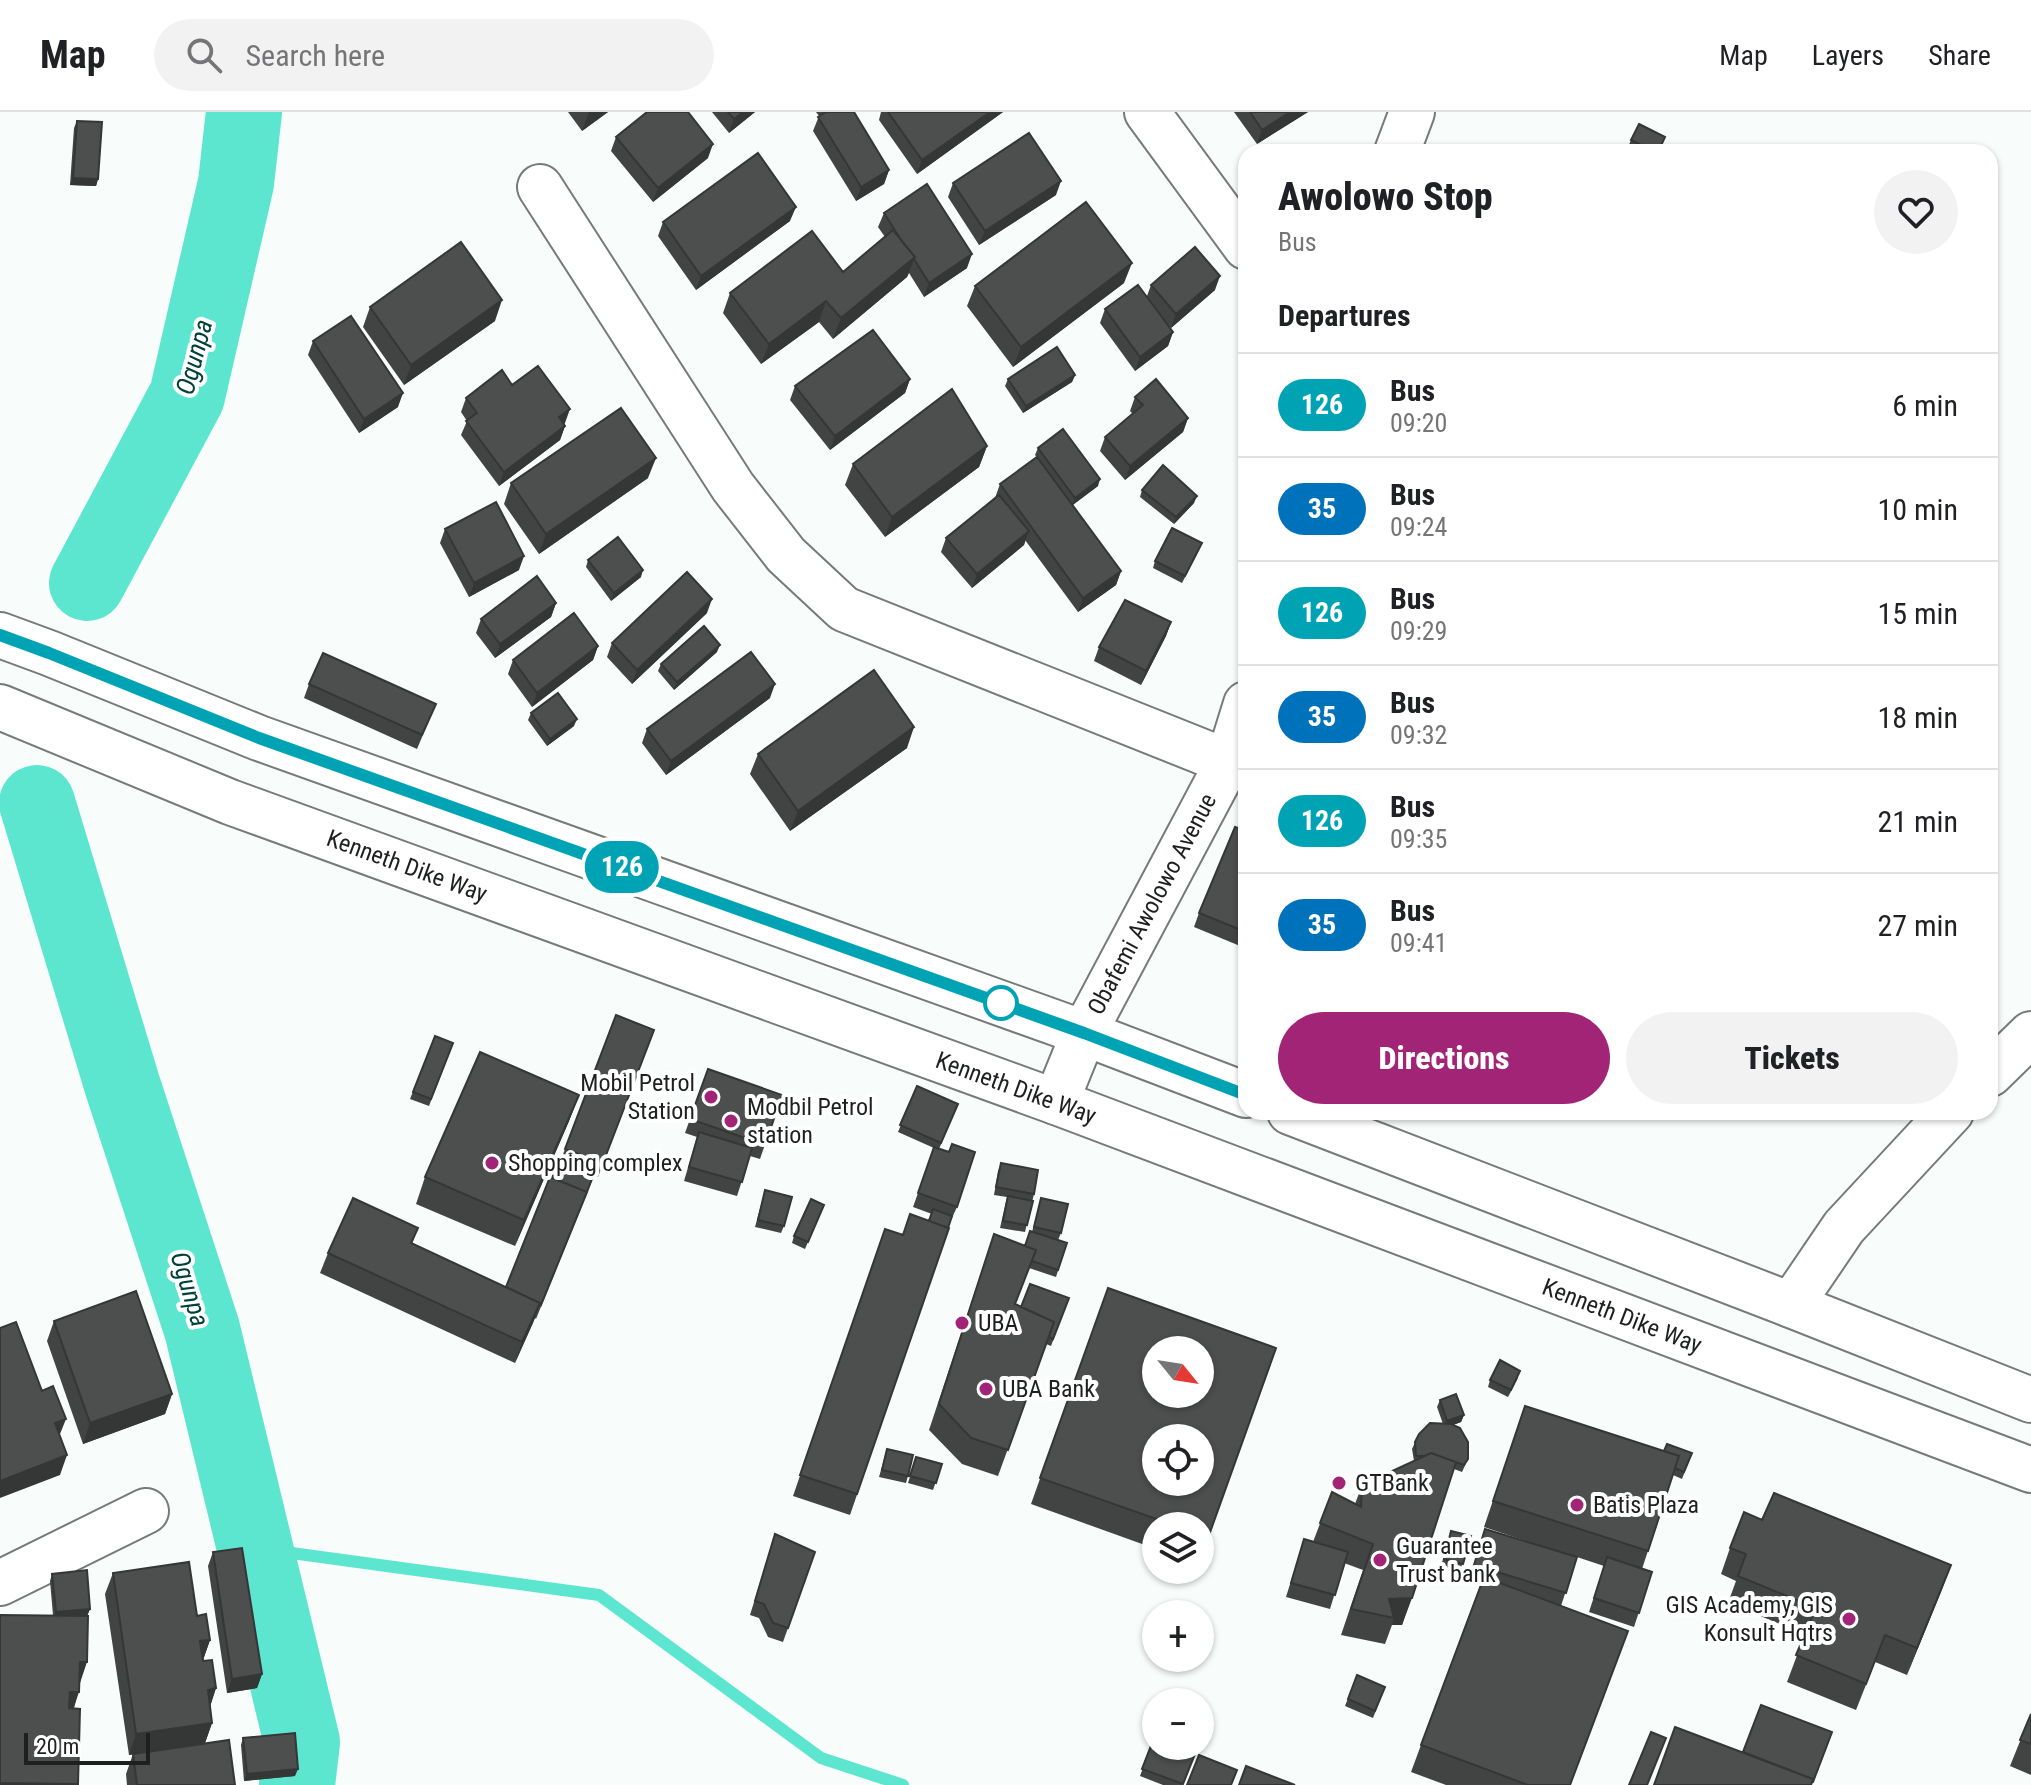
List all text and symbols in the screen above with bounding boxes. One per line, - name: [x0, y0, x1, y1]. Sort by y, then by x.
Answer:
- search box: [154, 19, 714, 91]
- text: Map: [40, 33, 106, 77]
- icon: search: [182, 33, 226, 77]
- text: Search here: [246, 38, 385, 73]
- text: Map: [1719, 39, 1768, 72]
- text: Layers: [1812, 39, 1884, 72]
- text: Share: [1928, 39, 1991, 72]
- button: heart: [1874, 170, 1958, 254]
- text: Awolowo Stop: [1278, 175, 1493, 219]
- text: Bus: [1278, 227, 1317, 257]
- text: Departures: [1278, 298, 1411, 333]
- water label: Ogunpa: [170, 316, 218, 398]
- text: Bus: [1390, 373, 1435, 408]
- text: 126: [1301, 388, 1343, 421]
- text: 6 min: [1892, 388, 1958, 423]
- text: 09:20: [1390, 408, 1447, 438]
- text: Bus: [1390, 477, 1435, 512]
- text: 35: [1308, 492, 1336, 525]
- text: 10 min: [1877, 492, 1958, 527]
- text: 09:24: [1390, 512, 1447, 542]
- text: Bus: [1390, 581, 1435, 616]
- text: 126: [1301, 596, 1343, 629]
- text: 15 min: [1877, 596, 1958, 631]
- text: 09:29: [1390, 616, 1447, 646]
- text: Bus: [1390, 685, 1435, 720]
- text: 35: [1308, 700, 1336, 733]
- text: 18 min: [1877, 700, 1958, 735]
- text: 09:32: [1390, 720, 1447, 750]
- street label: Obafemi Awolowo Avenue: [1082, 789, 1222, 1019]
- text: Bus: [1390, 789, 1435, 824]
- text: 126: [1301, 804, 1343, 837]
- text: 21 min: [1877, 804, 1958, 839]
- street label: Kenneth Dike Way: [323, 824, 491, 908]
- text: 09:35: [1390, 824, 1447, 854]
- line badge: 126: [576, 841, 668, 893]
- text: 126: [601, 850, 643, 883]
- text: Bus: [1390, 893, 1435, 928]
- text: 35: [1308, 908, 1336, 941]
- text: 27 min: [1877, 908, 1958, 943]
- text: 09:41: [1390, 928, 1447, 958]
- unlabelled marker: [984, 986, 1018, 1020]
- button: Directions: [1278, 1012, 1610, 1104]
- button: Tickets: [1626, 1012, 1958, 1104]
- street label: Kenneth Dike Way: [932, 1046, 1100, 1130]
- place label: Mobil Petrol Station: [580, 1069, 695, 1125]
- marker: Mobil Petrol Station: [702, 1088, 720, 1106]
- place label: Modbil Petrol station: [747, 1093, 874, 1149]
- marker: Modbil Petrol station: [722, 1112, 740, 1130]
- place label: Shopping complex: [508, 1149, 683, 1177]
- marker: Shopping complex: [483, 1154, 501, 1172]
- water label: Ogunpa: [164, 1248, 216, 1330]
- street label: Kenneth Dike Way: [1538, 1273, 1706, 1359]
- place label: UBA: [978, 1309, 1019, 1337]
- marker: UBA: [953, 1314, 971, 1332]
- north arrow: [1142, 1336, 1214, 1408]
- map controls: [1142, 1336, 1214, 1760]
- place label: UBA Bank: [1002, 1375, 1095, 1403]
- marker: UBA Bank: [977, 1380, 995, 1398]
- button: locate: [1142, 1424, 1214, 1496]
- place label: GTBank: [1355, 1469, 1429, 1497]
- marker: GTBank: [1330, 1474, 1348, 1492]
- place label: Batis Plaza: [1593, 1491, 1699, 1519]
- marker: Batis Plaza: [1568, 1496, 1586, 1514]
- button: layers: [1142, 1512, 1214, 1584]
- place label: Guarantee Trust bank: [1396, 1532, 1496, 1588]
- marker: Guarantee Trust bank: [1371, 1551, 1389, 1569]
- place label: GIS Academy, GIS Konsult Hqtrs: [1666, 1591, 1833, 1647]
- button: +: [1142, 1600, 1214, 1672]
- marker: GIS Academy, GIS Konsult Hqtrs: [1840, 1610, 1858, 1628]
- button: −: [1142, 1688, 1214, 1760]
- scale bar: [24, 1729, 150, 1765]
- text: 20 m: [36, 1734, 79, 1759]

